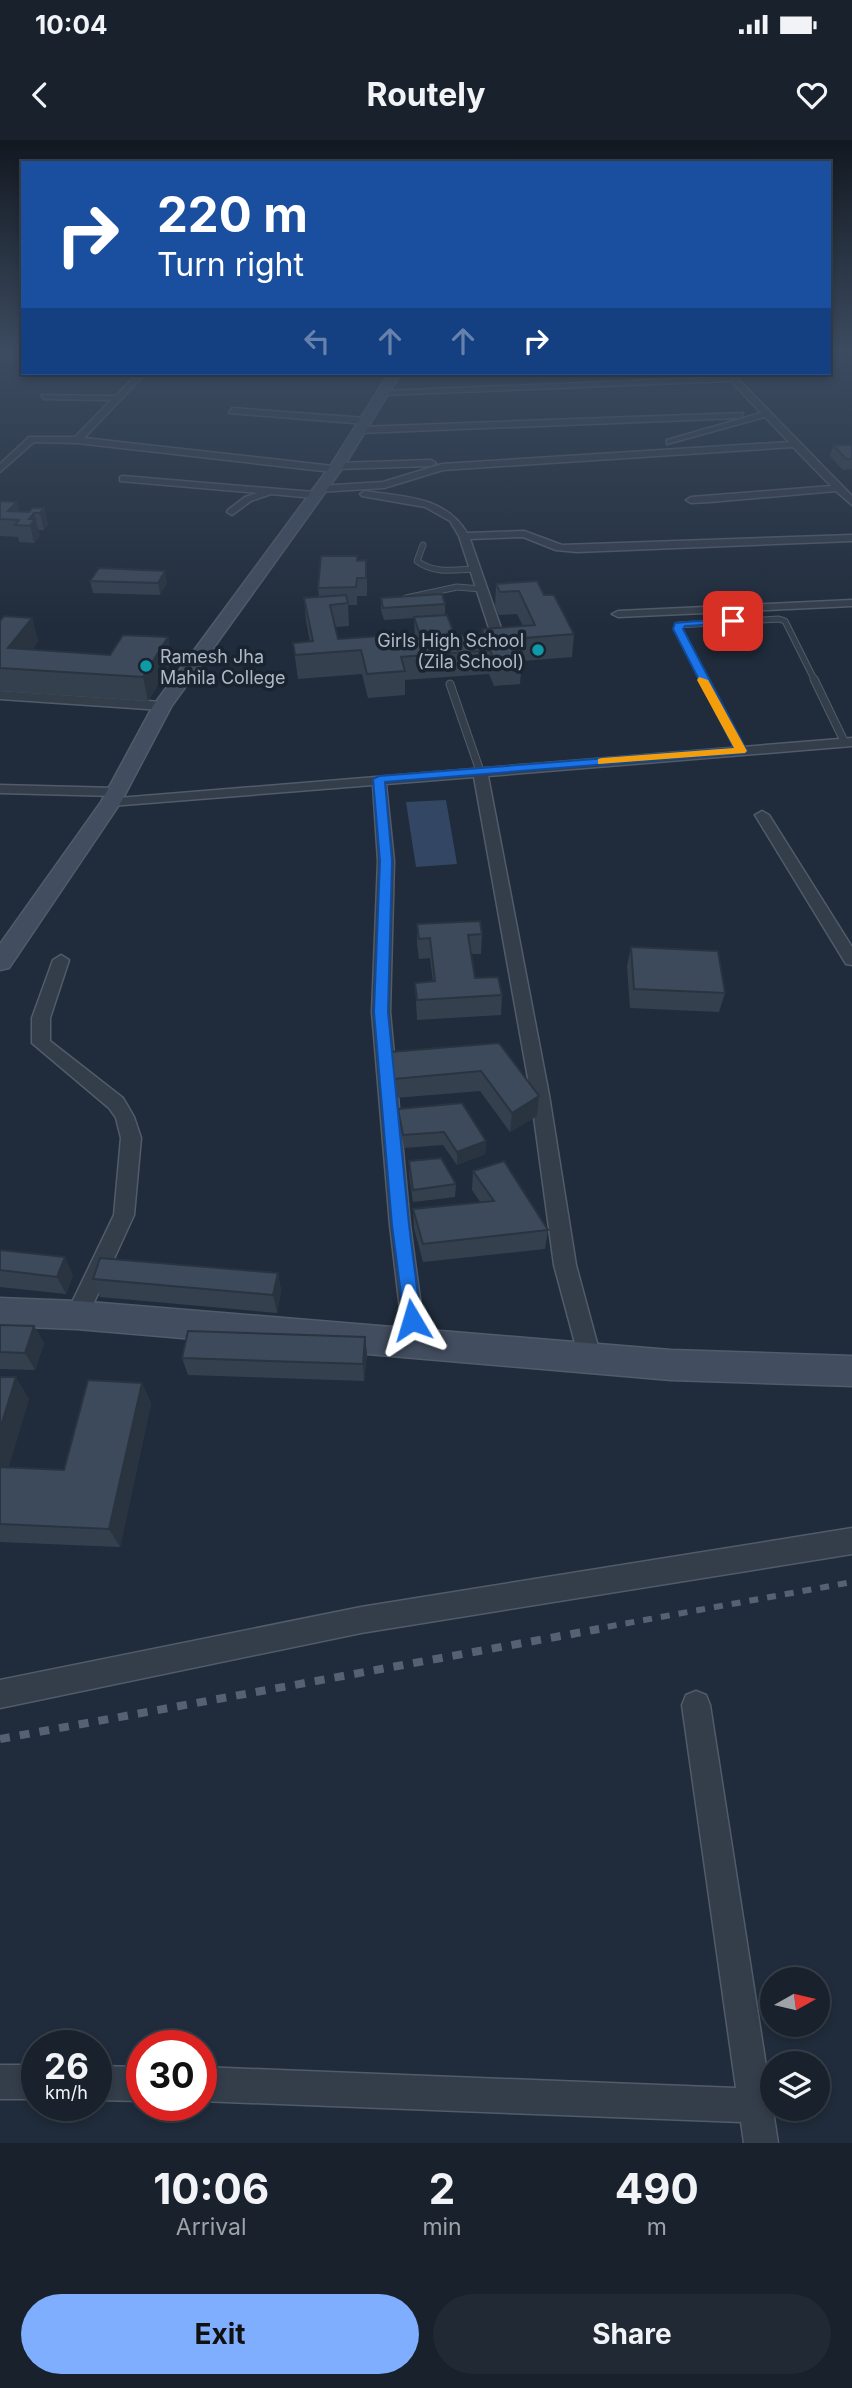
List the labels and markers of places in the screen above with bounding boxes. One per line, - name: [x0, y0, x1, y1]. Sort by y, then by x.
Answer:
- pin: [703, 591, 763, 651]
- place label: Girls High School (Zila School): [377, 630, 524, 672]
- marker: Girls High School (Zila School): [530, 642, 546, 658]
- place label: Ramesh Jha Mahila College: [160, 646, 286, 688]
- marker: Ramesh Jha Mahila College: [138, 658, 154, 674]

